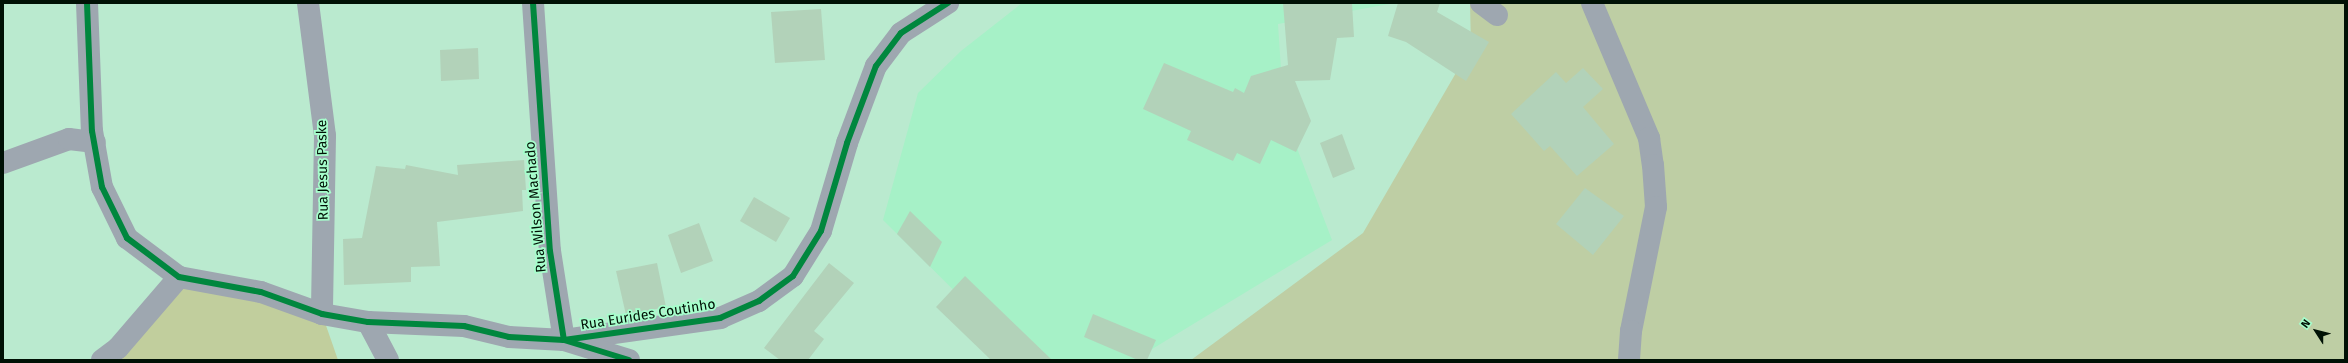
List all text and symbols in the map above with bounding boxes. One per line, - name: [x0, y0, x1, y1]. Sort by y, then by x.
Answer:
- street label: Rua Jesus Paske: [314, 119, 332, 221]
- street label: Rua Wilson Machado: [522, 141, 550, 273]
- street label: Rua Eurides Coutinho: [579, 296, 717, 334]
- north arrow: [2296, 311, 2336, 351]
- text: N: [2298, 317, 2313, 330]

